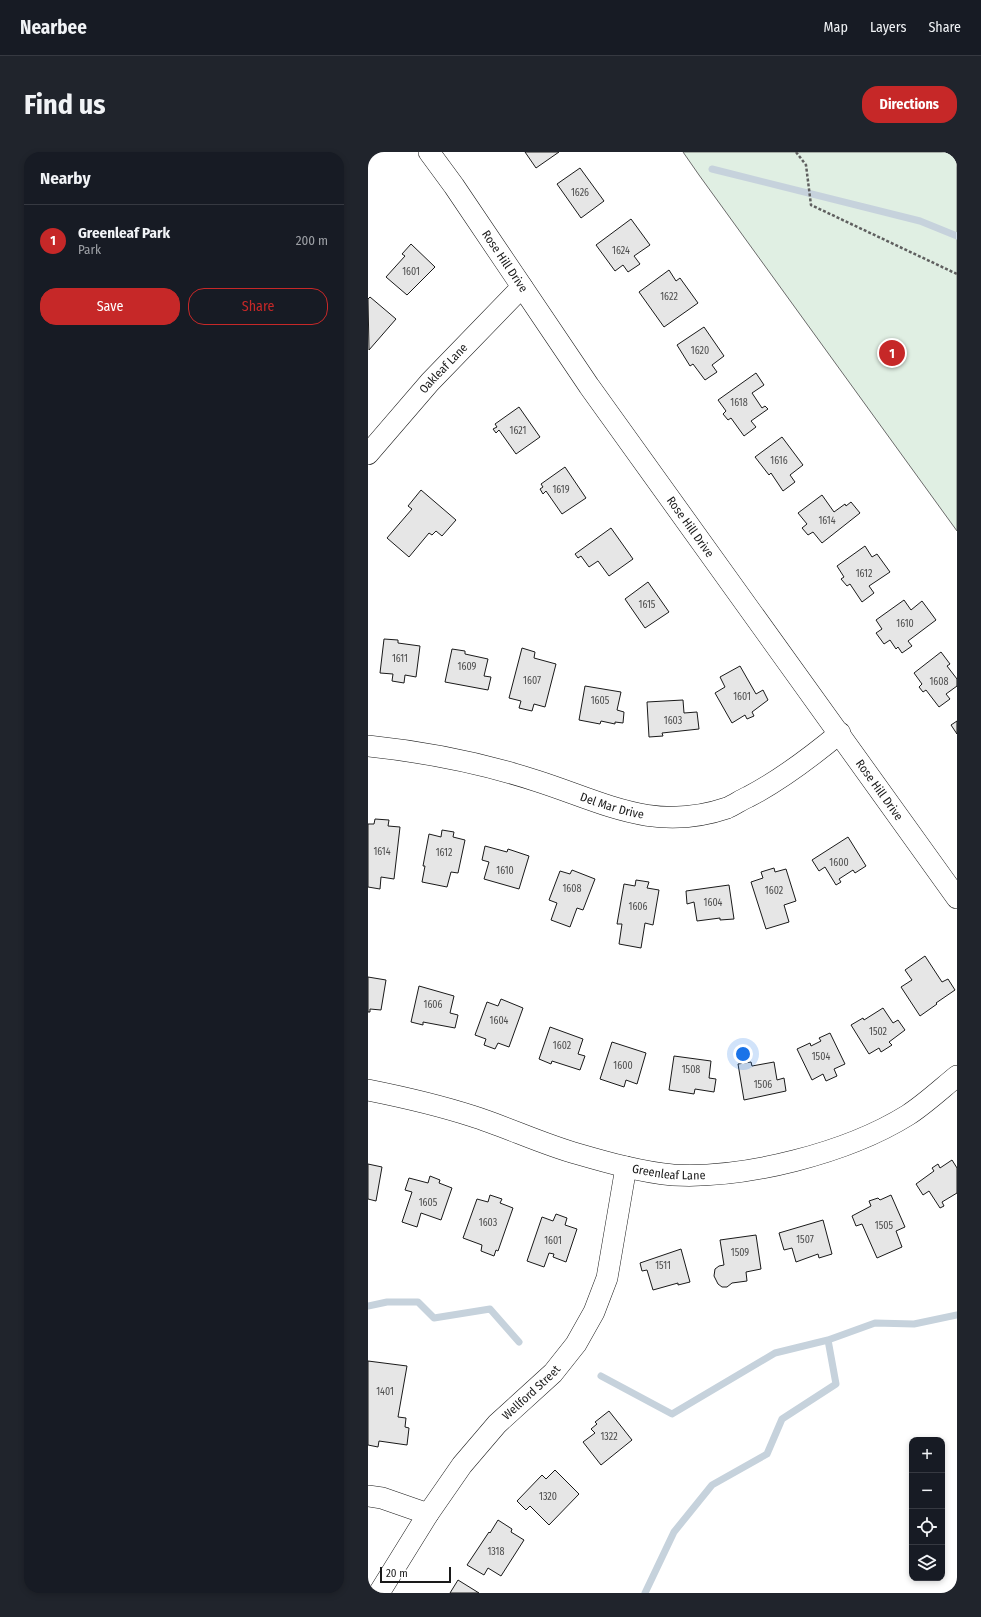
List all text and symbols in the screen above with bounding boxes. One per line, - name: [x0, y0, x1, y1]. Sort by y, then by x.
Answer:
- text: Nearbee: [20, 16, 87, 39]
- text: Map: [824, 19, 848, 36]
- text: Layers: [870, 19, 906, 36]
- text: Share: [928, 19, 961, 36]
- button: Directions: [862, 86, 957, 123]
- text: Find us: [24, 88, 106, 121]
- text: Nearby: [40, 168, 91, 189]
- house number: 1626: [571, 187, 589, 199]
- text: Greenleaf Park: [78, 224, 170, 242]
- street label: Rose Hill Drive: [479, 228, 531, 295]
- text: 1: [50, 233, 56, 248]
- text: 200 m: [296, 233, 328, 248]
- text: Park: [78, 242, 101, 257]
- house number: 1624: [612, 245, 630, 257]
- house number: 1601: [402, 266, 420, 278]
- button: Save: [40, 288, 180, 325]
- button: Share: [188, 288, 328, 325]
- house number: 1622: [660, 291, 678, 303]
- pin: 1: [879, 338, 905, 368]
- street label: Oakleaf Lane: [416, 341, 470, 396]
- house number: 1620: [691, 345, 709, 357]
- house number: 1618: [730, 397, 748, 409]
- house number: 1621: [510, 425, 526, 437]
- house number: 1616: [770, 455, 788, 467]
- house number: 1619: [552, 484, 570, 496]
- street label: Rose Hill Drive: [664, 494, 717, 560]
- house number: 1614: [818, 515, 836, 527]
- house number: 1612: [856, 568, 873, 580]
- house number: 1615: [639, 599, 656, 611]
- house number: 1610: [896, 618, 914, 630]
- house number: 1611: [392, 653, 408, 665]
- house number: 1609: [458, 661, 477, 673]
- house number: 1607: [523, 675, 541, 687]
- house number: 1608: [929, 676, 949, 688]
- house number: 1601: [733, 691, 751, 703]
- house number: 1605: [591, 695, 610, 707]
- house number: 1603: [664, 715, 683, 727]
- street label: Rose Hill Drive: [853, 757, 906, 823]
- street label: Del Mar Drive: [578, 790, 645, 822]
- house number: 1614: [373, 846, 391, 858]
- house number: 1612: [436, 847, 453, 859]
- house number: 1600: [829, 857, 849, 869]
- house number: 1610: [496, 865, 514, 877]
- house number: 1608: [562, 883, 582, 895]
- house number: 1602: [765, 885, 784, 897]
- house number: 1604: [704, 897, 723, 909]
- house number: 1606: [628, 901, 648, 913]
- house number: 1606: [423, 999, 443, 1011]
- house number: 1604: [490, 1015, 509, 1027]
- house number: 1502: [869, 1026, 888, 1038]
- house number: 1602: [553, 1040, 572, 1052]
- your location: [733, 1044, 753, 1064]
- house number: 1504: [812, 1051, 830, 1063]
- house number: 1600: [613, 1060, 633, 1072]
- house number: 1508: [682, 1064, 700, 1076]
- house number: 1506: [754, 1079, 772, 1091]
- street label: Greenleaf Lane: [631, 1162, 706, 1182]
- house number: 1605: [419, 1197, 438, 1209]
- house number: 1603: [479, 1217, 498, 1229]
- house number: 1505: [875, 1220, 894, 1232]
- house number: 1507: [796, 1234, 814, 1246]
- house number: 1601: [544, 1235, 562, 1247]
- house number: 1509: [731, 1247, 749, 1259]
- house number: 1511: [655, 1260, 671, 1272]
- street label: Wellford Street: [499, 1363, 563, 1423]
- house number: 1401: [376, 1386, 394, 1398]
- house number: 1322: [600, 1431, 618, 1443]
- map controls: [909, 1437, 945, 1581]
- button: +: [909, 1437, 945, 1473]
- button: −: [909, 1473, 945, 1509]
- house number: 1320: [539, 1491, 557, 1503]
- button: locate: [909, 1509, 945, 1545]
- button: layers: [909, 1545, 945, 1581]
- house number: 1318: [487, 1546, 505, 1558]
- scale bar: [380, 1565, 451, 1584]
- text: 20 m: [386, 1567, 408, 1580]

